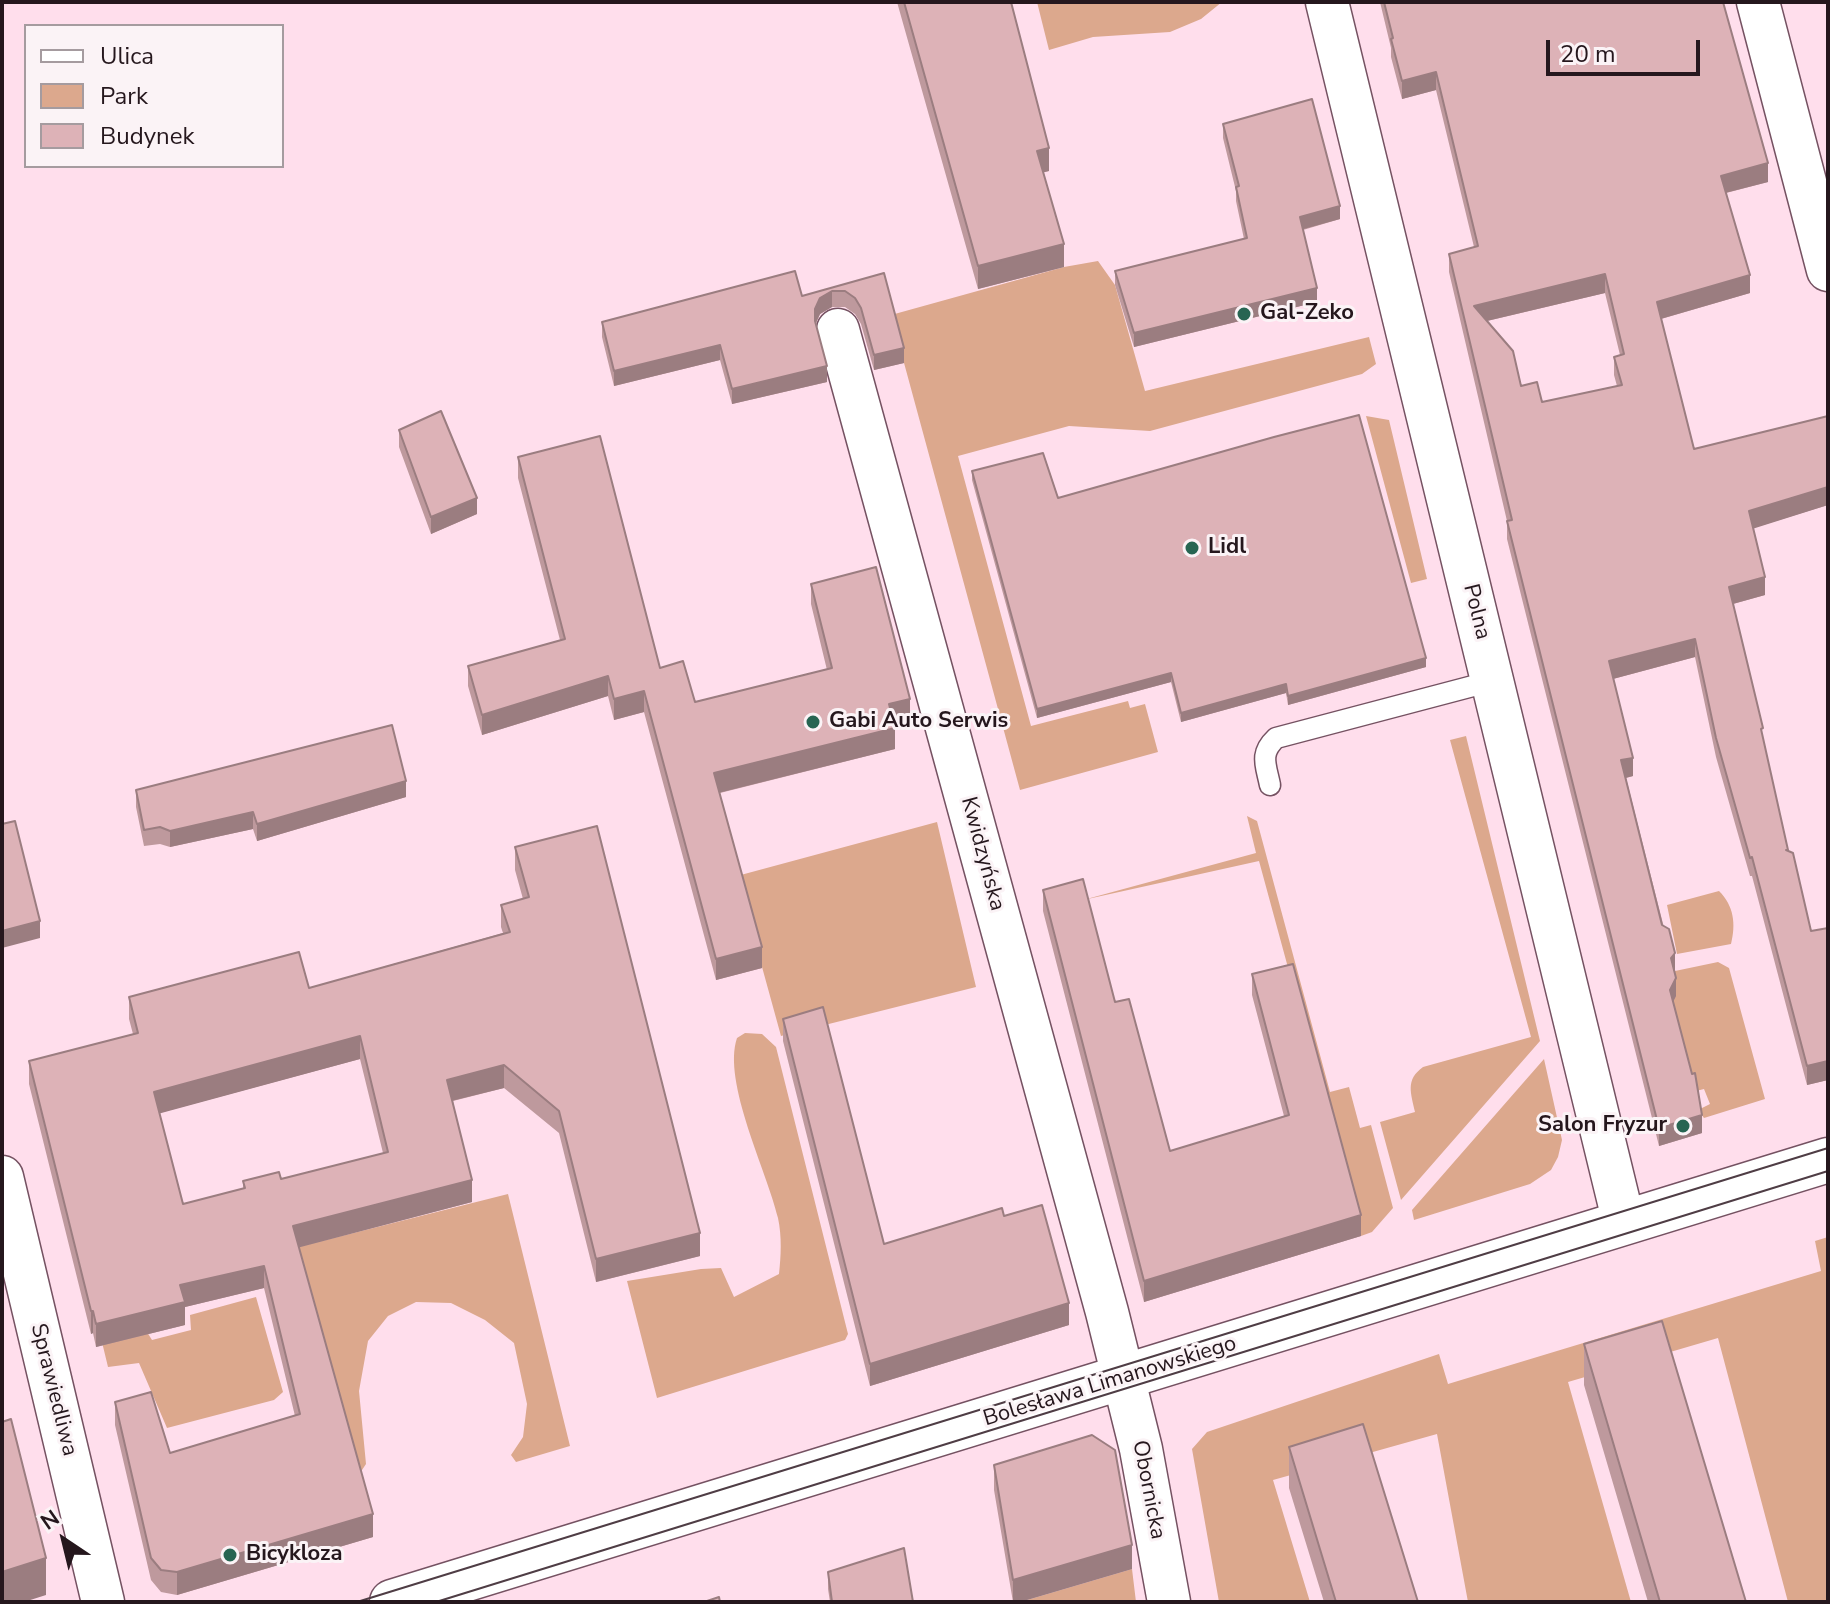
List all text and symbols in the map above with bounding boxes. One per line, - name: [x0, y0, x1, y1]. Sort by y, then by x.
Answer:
- legend: [24, 24, 284, 168]
- scale bar: [1550, 24, 1704, 74]
- text: 20 m: [1560, 38, 1616, 70]
- text: Ulica: [100, 40, 154, 72]
- text: Park: [100, 80, 148, 112]
- text: Budynek: [100, 120, 194, 152]
- place label: Gal-Zeko: [1260, 301, 1354, 327]
- marker: Gal-Zeko: [1235, 305, 1253, 323]
- place label: Lidl: [1208, 535, 1246, 561]
- marker: Lidl: [1183, 539, 1201, 557]
- street label: Polna: [1456, 581, 1496, 643]
- place label: Gabi Auto Serwis: [829, 709, 1008, 735]
- marker: Gabi Auto Serwis: [804, 713, 822, 731]
- street label: Kwidzyńska: [954, 794, 1010, 914]
- place label: Salon Fryzur: [1538, 1113, 1667, 1139]
- marker: Salon Fryzur: [1674, 1117, 1692, 1135]
- street label: Sprawiedliwa: [24, 1321, 82, 1459]
- street label: Bolesława Limanowskiego: [980, 1331, 1240, 1433]
- street label: Obornicka: [1125, 1438, 1171, 1542]
- north arrow: [24, 1500, 104, 1580]
- text: N: [35, 1503, 66, 1537]
- place label: Bicykloza: [246, 1542, 342, 1568]
- marker: Bicykloza: [221, 1546, 239, 1564]

